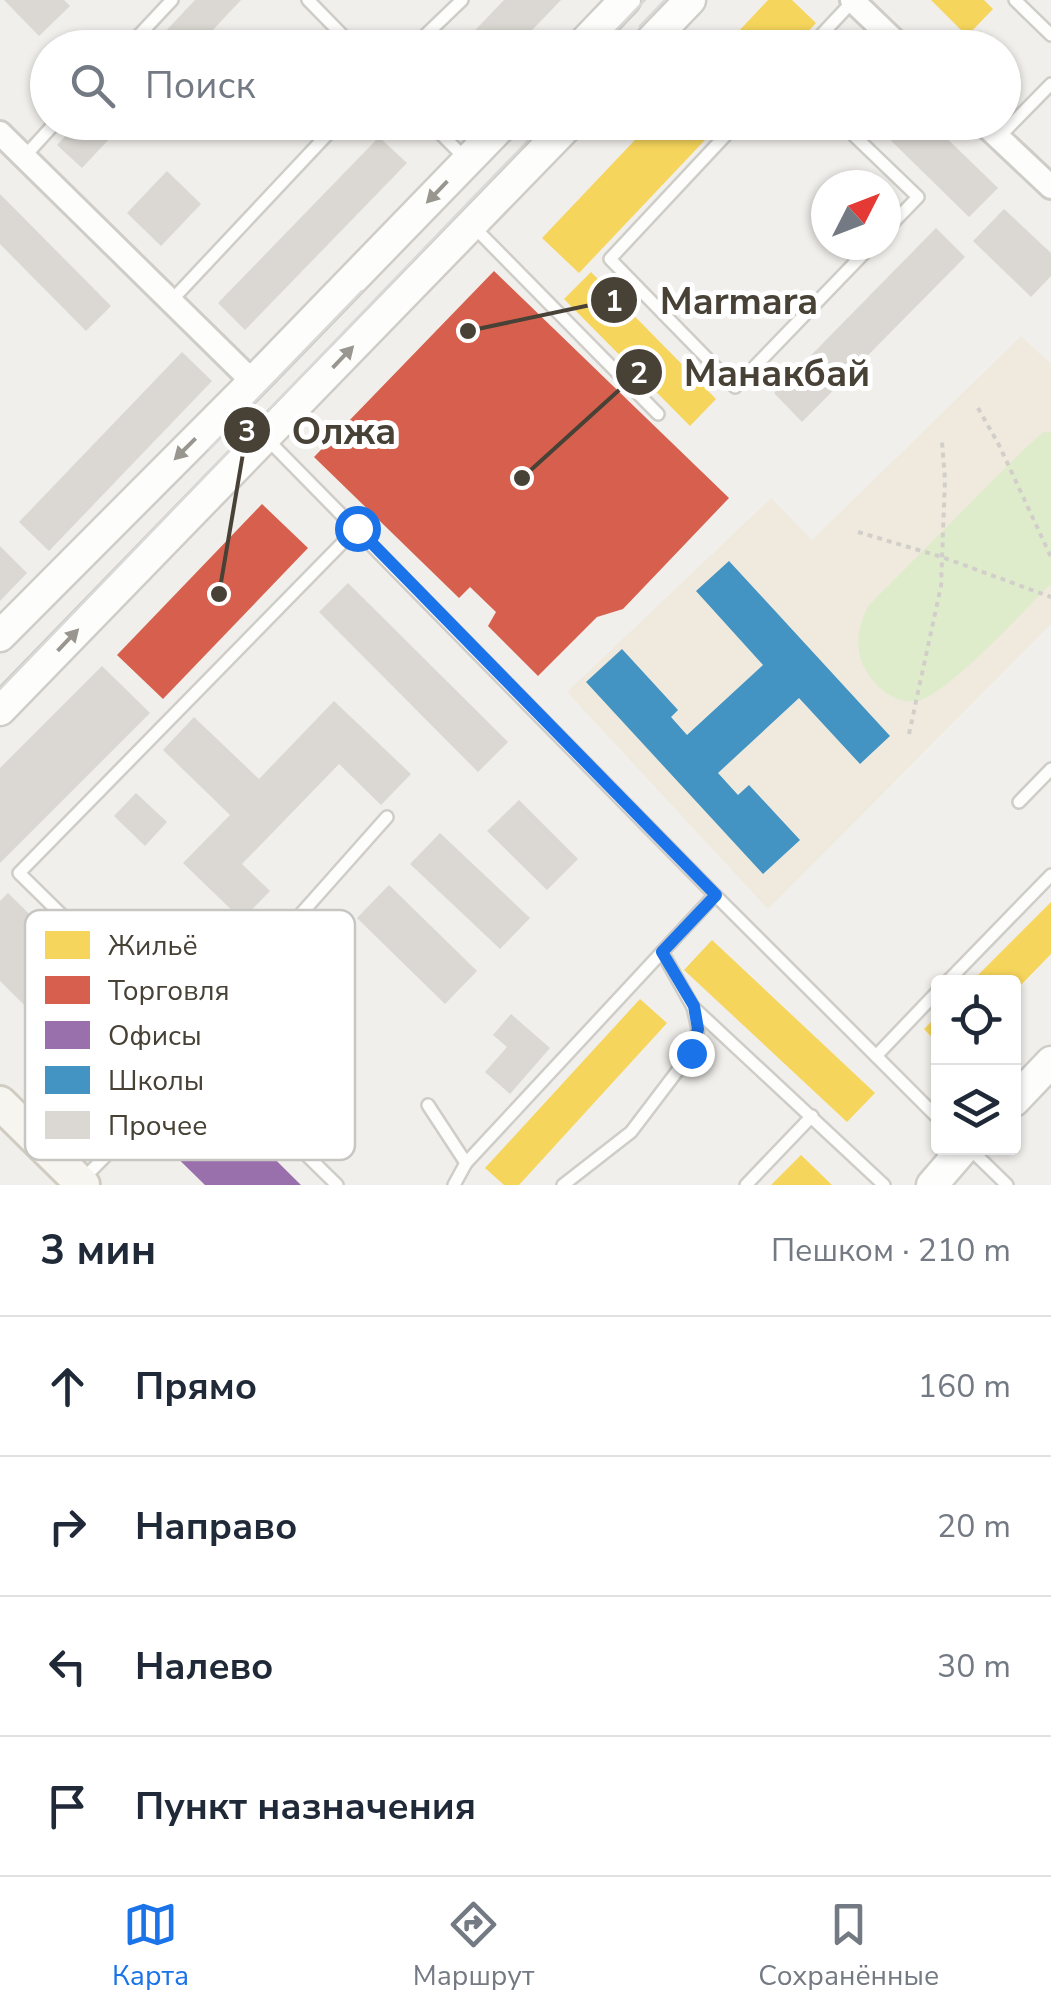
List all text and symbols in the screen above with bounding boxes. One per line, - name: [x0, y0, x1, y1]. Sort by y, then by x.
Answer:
- search box: [30, 30, 1021, 140]
- icon: search: [65, 58, 120, 113]
- text: Поиск: [145, 60, 255, 111]
- north arrow: [811, 170, 901, 260]
- one-way arrow: [426, 180, 450, 204]
- callout: Marmara: [589, 266, 838, 334]
- text: Marmara: [660, 276, 818, 327]
- text: 1: [605, 281, 623, 322]
- callout: Манакбай: [614, 338, 891, 406]
- one-way arrow: [331, 345, 354, 369]
- text: Манакбай: [684, 348, 870, 399]
- text: 2: [630, 353, 648, 394]
- callout: Олжа: [222, 396, 416, 464]
- text: Олжа: [292, 406, 396, 457]
- text: 3: [238, 411, 256, 452]
- one-way arrow: [174, 437, 198, 461]
- route start: [335, 506, 381, 552]
- one-way arrow: [56, 629, 79, 653]
- legend: [25, 910, 355, 1160]
- text: Жильё: [108, 927, 198, 965]
- text: Торговля: [108, 972, 230, 1010]
- map controls: [931, 975, 1021, 1155]
- button: locate: [931, 975, 1021, 1065]
- text: Офисы: [108, 1017, 202, 1055]
- route end: [669, 1031, 715, 1077]
- text: Школы: [108, 1062, 204, 1100]
- button: layers: [931, 1065, 1021, 1155]
- text: Прочее: [108, 1107, 207, 1145]
- text: 3 мин: [40, 1222, 156, 1279]
- text: Пешком · 210 m: [771, 1229, 1011, 1272]
- icon: ahead: [40, 1359, 95, 1414]
- text: Прямо: [135, 1361, 257, 1412]
- text: 160 m: [918, 1365, 1011, 1408]
- icon: right: [40, 1499, 95, 1554]
- text: Направо: [135, 1501, 297, 1552]
- text: 20 m: [937, 1505, 1011, 1548]
- icon: left: [40, 1639, 95, 1694]
- text: Налево: [135, 1641, 274, 1692]
- text: 30 m: [937, 1645, 1011, 1688]
- icon: arrive: [40, 1779, 95, 1834]
- text: Пункт назначения: [135, 1781, 476, 1832]
- tab: Карта: [112, 1897, 189, 1995]
- tab: Маршрут: [413, 1897, 534, 1995]
- tab: Сохранённые: [758, 1897, 939, 1995]

